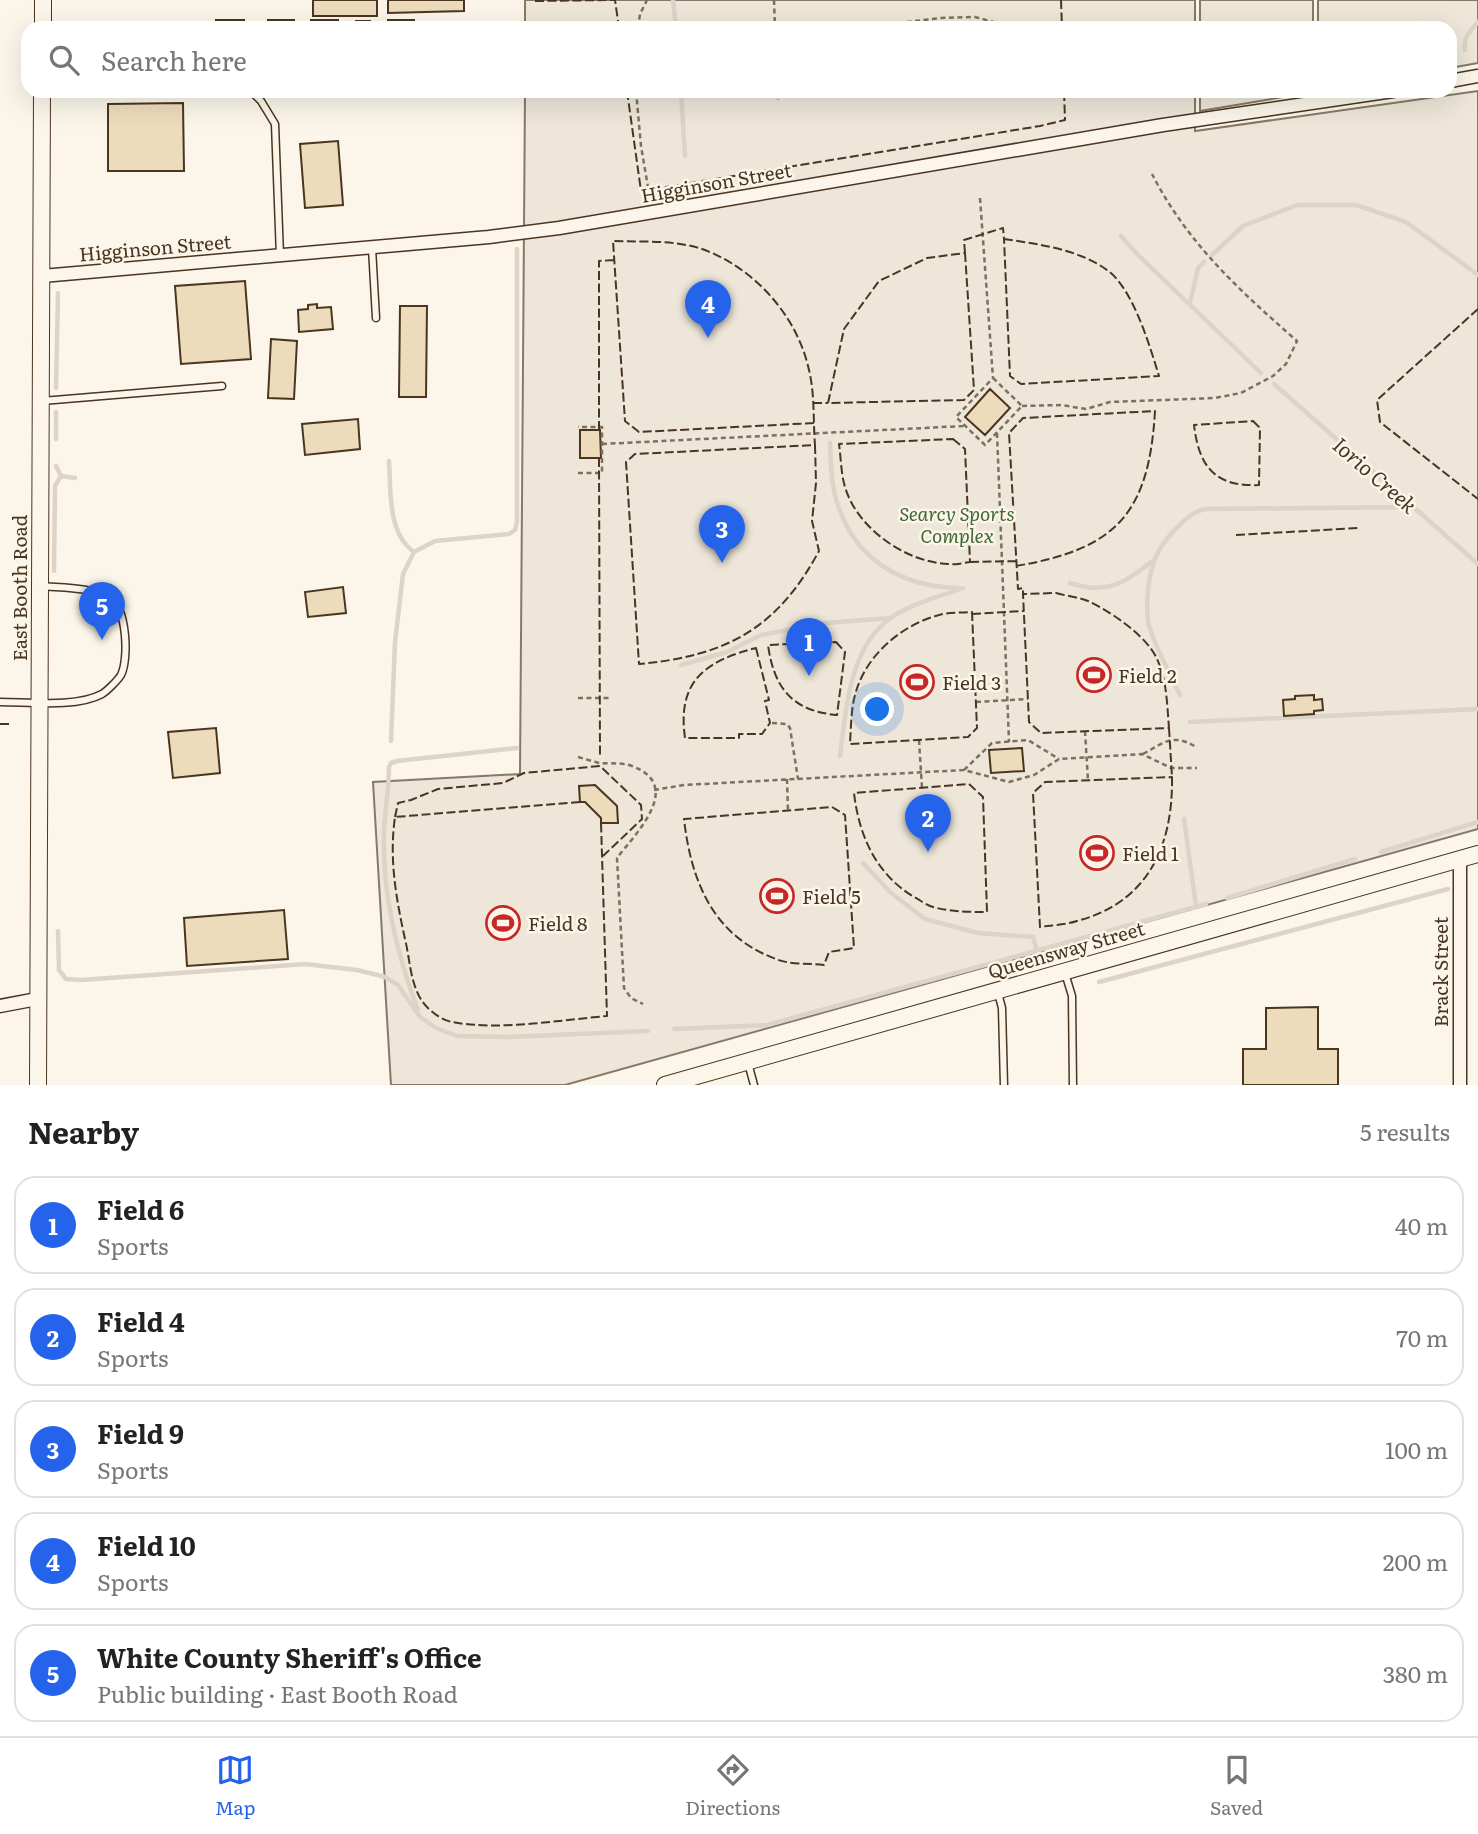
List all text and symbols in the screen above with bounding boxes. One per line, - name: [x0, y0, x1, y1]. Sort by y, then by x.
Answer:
- search box: [21, 21, 1457, 98]
- text: Search here: [101, 40, 247, 79]
- icon: search: [45, 41, 83, 79]
- street label: Higginson Street: [638, 155, 794, 209]
- street label: Higginson Street: [78, 226, 232, 268]
- pin: 4: [685, 280, 731, 338]
- water label: Iorio Creek: [1327, 429, 1425, 520]
- park label: Searcy Sports Complex: [899, 499, 1015, 549]
- pin: 3: [699, 505, 745, 563]
- street label: East Booth Road: [5, 514, 33, 661]
- pin: 5: [79, 582, 125, 640]
- pin: 1: [786, 618, 832, 676]
- sports icon: Field 2: [1075, 656, 1113, 694]
- place label: Field 2: [1118, 661, 1177, 689]
- sports icon: Field 3: [898, 663, 936, 701]
- place label: Field 3: [942, 668, 1001, 696]
- your location: [860, 692, 894, 726]
- pin: 2: [905, 794, 951, 852]
- sports icon: Field 1: [1078, 834, 1116, 872]
- place label: Field 1: [1122, 839, 1179, 867]
- sports icon: Field 5: [758, 877, 796, 915]
- place label: Field 5: [802, 882, 861, 910]
- sports icon: Field 8: [484, 904, 522, 942]
- place label: Field 8: [528, 909, 588, 937]
- street label: Queensway Street: [985, 913, 1148, 985]
- street label: Brack Street: [1426, 916, 1454, 1027]
- text: Nearby: [28, 1109, 139, 1153]
- text: 5 results: [1360, 1114, 1450, 1148]
- text: Field 6: [97, 1189, 184, 1228]
- text: 1: [48, 1208, 58, 1242]
- text: 40 m: [1395, 1208, 1448, 1242]
- text: Sports: [97, 1228, 168, 1262]
- text: Field 4: [97, 1301, 185, 1340]
- text: 2: [47, 1320, 59, 1354]
- text: 70 m: [1396, 1320, 1448, 1354]
- text: Sports: [97, 1340, 168, 1374]
- text: Field 9: [97, 1413, 184, 1452]
- text: 3: [47, 1432, 59, 1466]
- text: 100 m: [1385, 1432, 1448, 1466]
- text: Sports: [97, 1452, 168, 1486]
- text: Field 10: [97, 1525, 196, 1564]
- text: 4: [46, 1544, 60, 1578]
- text: 200 m: [1383, 1544, 1448, 1578]
- text: Sports: [97, 1564, 168, 1598]
- text: White County Sheriff's Office: [97, 1637, 482, 1676]
- text: 5: [47, 1656, 59, 1690]
- text: 380 m: [1383, 1656, 1448, 1690]
- text: Public building · East Booth Road: [97, 1676, 458, 1710]
- tab: Map: [215, 1751, 255, 1821]
- tab: Directions: [685, 1751, 780, 1821]
- tab: Saved: [1210, 1751, 1263, 1821]

